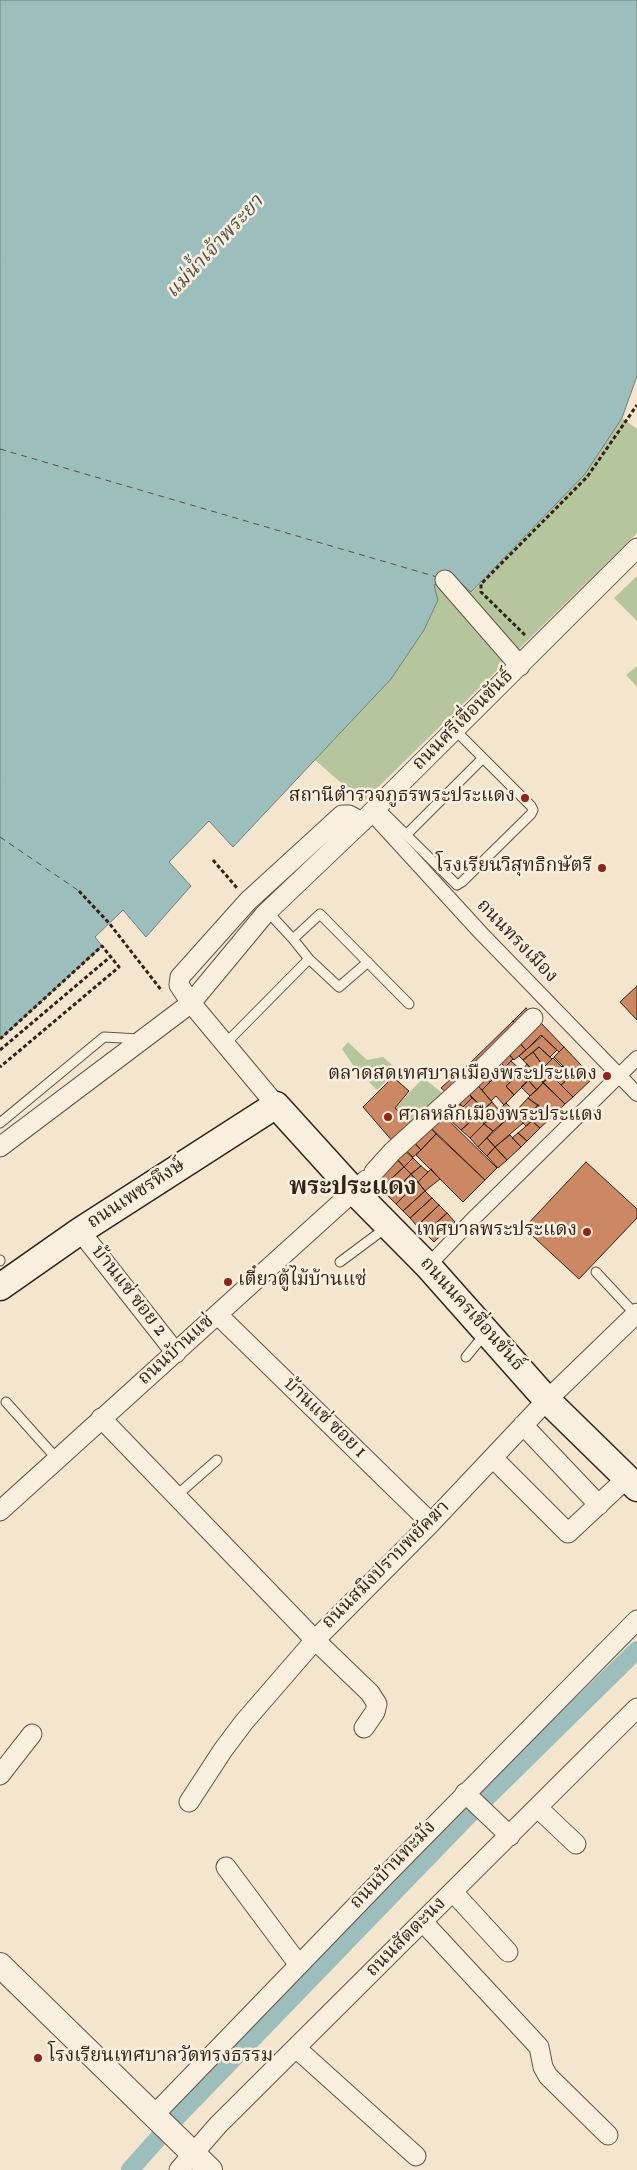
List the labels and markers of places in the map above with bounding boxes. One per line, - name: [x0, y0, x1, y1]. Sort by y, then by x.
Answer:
- place label: สถานีตำรวจภูธรพระประแดง: [289, 787, 515, 809]
- marker: สถานีตำรวจภูธรพระประแดง: [519, 792, 531, 804]
- place label: โรงเรียนวิสุทธิกษัตรี: [436, 857, 592, 879]
- marker: โรงเรียนวิสุทธิกษัตรี: [596, 862, 608, 874]
- place label: ตลาดสดเทศบาลเมืองพระประแดง: [328, 1065, 597, 1087]
- marker: ตลาดสดเทศบาลเมืองพระประแดง: [601, 1070, 613, 1082]
- place label: ศาลหลักเมืองพระประแดง: [398, 1106, 602, 1128]
- marker: ศาลหลักเมืองพระประแดง: [382, 1111, 394, 1123]
- place label: เทศบาลพระประแดง: [416, 1221, 577, 1243]
- marker: เทศบาลพระประแดง: [581, 1226, 593, 1238]
- place label: เตี๋ยวตู้ไม้บ้านแซ่: [238, 1271, 367, 1293]
- marker: เตี๋ยวตู้ไม้บ้านแซ่: [222, 1276, 234, 1288]
- place label: โรงเรียนเทศบาลวัดทรงธรรม: [48, 2047, 273, 2069]
- marker: โรงเรียนเทศบาลวัดทรงธรรม: [32, 2052, 44, 2064]

